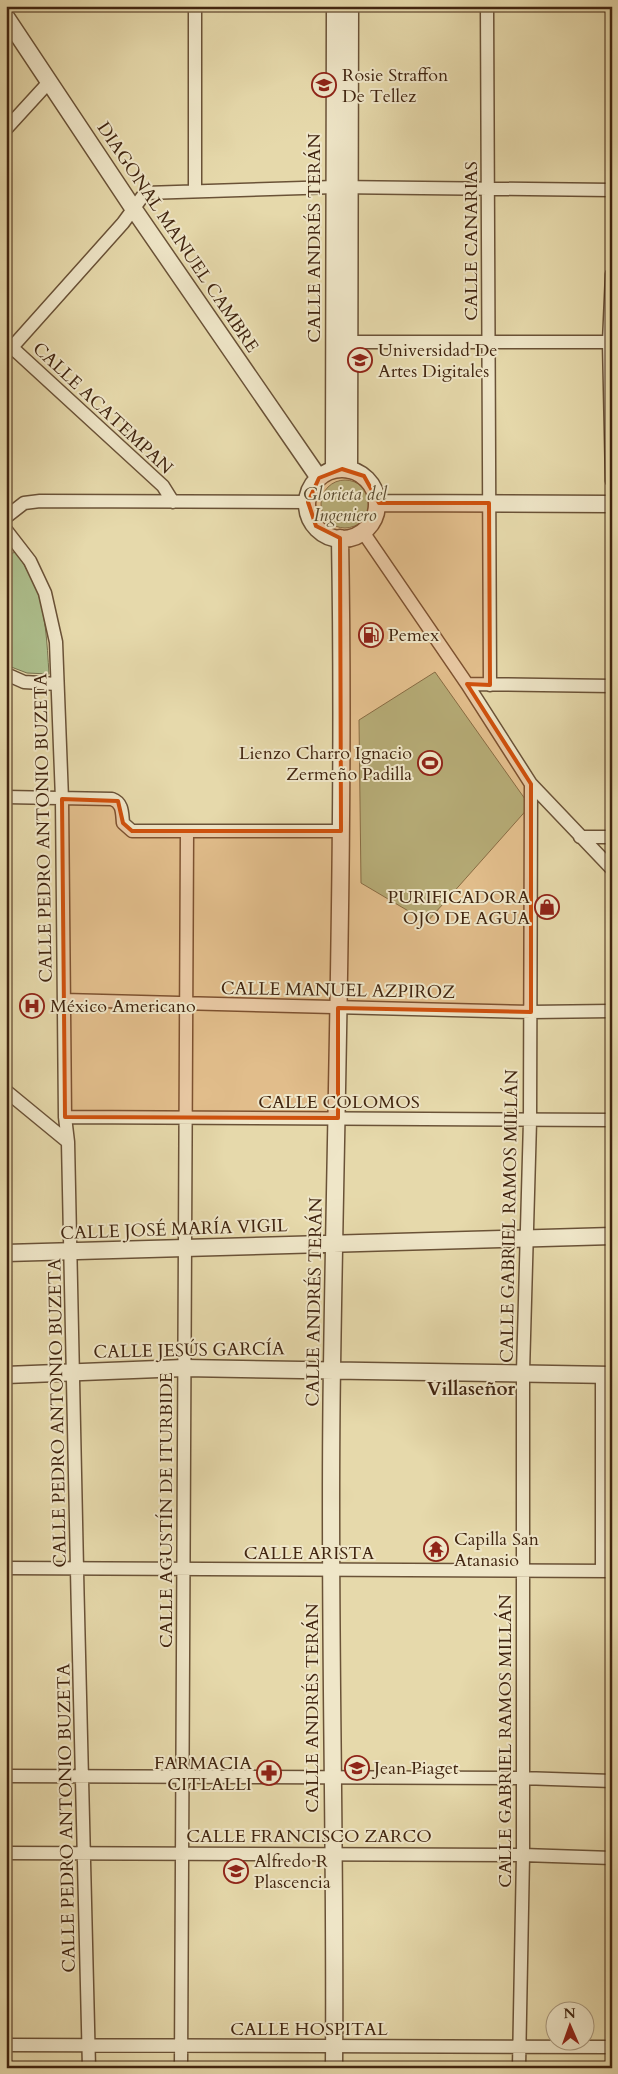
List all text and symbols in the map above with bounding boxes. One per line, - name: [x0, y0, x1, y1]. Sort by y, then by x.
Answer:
- place label: Rosie Straffon De Tellez: [342, 63, 449, 109]
- school or university icon: Rosie Straffon De Tellez: [311, 72, 337, 98]
- street label: DIAGONAL MANUEL CAMBRE: [91, 117, 264, 358]
- street label: CALLE ANDRÉS TERÁN: [302, 133, 327, 343]
- street label: CALLE CANARIAS: [459, 161, 484, 321]
- street label: CALLE ACATEMPAN: [27, 337, 179, 481]
- place label: Universidad De Artes Digitales: [378, 338, 498, 384]
- school or university icon: Universidad De Artes Digitales: [347, 347, 373, 373]
- park label: Glorieta del Ingeniero: [303, 482, 388, 528]
- fuel station icon: Pemex: [358, 622, 384, 648]
- place label: Pemex: [388, 623, 439, 648]
- street label: CALLE PEDRO ANTONIO BUZETA: [28, 673, 59, 983]
- place label: Lienzo Charro Ignacio Zermeño Padilla: [239, 741, 412, 787]
- sports icon: Lienzo Charro Ignacio Zermeño Padilla: [417, 750, 443, 776]
- place label: PURIFICADORA OJO DE AGUA: [388, 885, 530, 931]
- shop icon: PURIFICADORA OJO DE AGUA: [534, 894, 560, 920]
- street label: CALLE MANUEL AZPIROZ: [221, 976, 455, 1005]
- hospital icon: México Americano: [19, 993, 45, 1019]
- place label: México Americano: [50, 994, 196, 1019]
- street label: CALLE GABRIEL RAMOS MILLÁN: [494, 1068, 525, 1363]
- street label: CALLE COLOMOS: [258, 1090, 420, 1115]
- street label: CALLE ANDRÉS TERÁN: [300, 1196, 329, 1407]
- street label: CALLE JOSÉ MARÍA VIGIL: [60, 1213, 288, 1246]
- street label: CALLE PEDRO ANTONIO BUZETA: [42, 1258, 73, 1568]
- street label: CALLE JESÚS GARCÍA: [93, 1336, 285, 1365]
- street label: CALLE AGUSTÍN DE ITURBIDE: [154, 1372, 179, 1648]
- district label: Villaseñor: [427, 1376, 516, 1402]
- place label: Capilla San Atanasio: [454, 1527, 540, 1573]
- temple icon: Capilla San Atanasio: [423, 1536, 449, 1562]
- street label: CALLE ARISTA: [244, 1541, 375, 1566]
- street label: CALLE GABRIEL RAMOS MILLÁN: [493, 1594, 518, 1888]
- street label: CALLE ANDRÉS TERÁN: [300, 1603, 325, 1813]
- street label: CALLE PEDRO ANTONIO BUZETA: [51, 1663, 82, 1973]
- place label: FARMACIA CITLALLI: [154, 1751, 252, 1797]
- school or university icon: Jean Piaget: [344, 1755, 370, 1781]
- place label: Jean Piaget: [371, 1756, 459, 1781]
- pharmacy icon: FARMACIA CITLALLI: [256, 1760, 282, 1786]
- street label: CALLE FRANCISCO ZARCO: [186, 1824, 432, 1849]
- place label: Alfredo R Plascencia: [254, 1849, 331, 1895]
- school or university icon: Alfredo R Plascencia: [223, 1858, 249, 1884]
- north arrow: [546, 2002, 596, 2052]
- text: N: [563, 2004, 576, 2023]
- street label: CALLE HOSPITAL: [230, 2017, 388, 2042]

